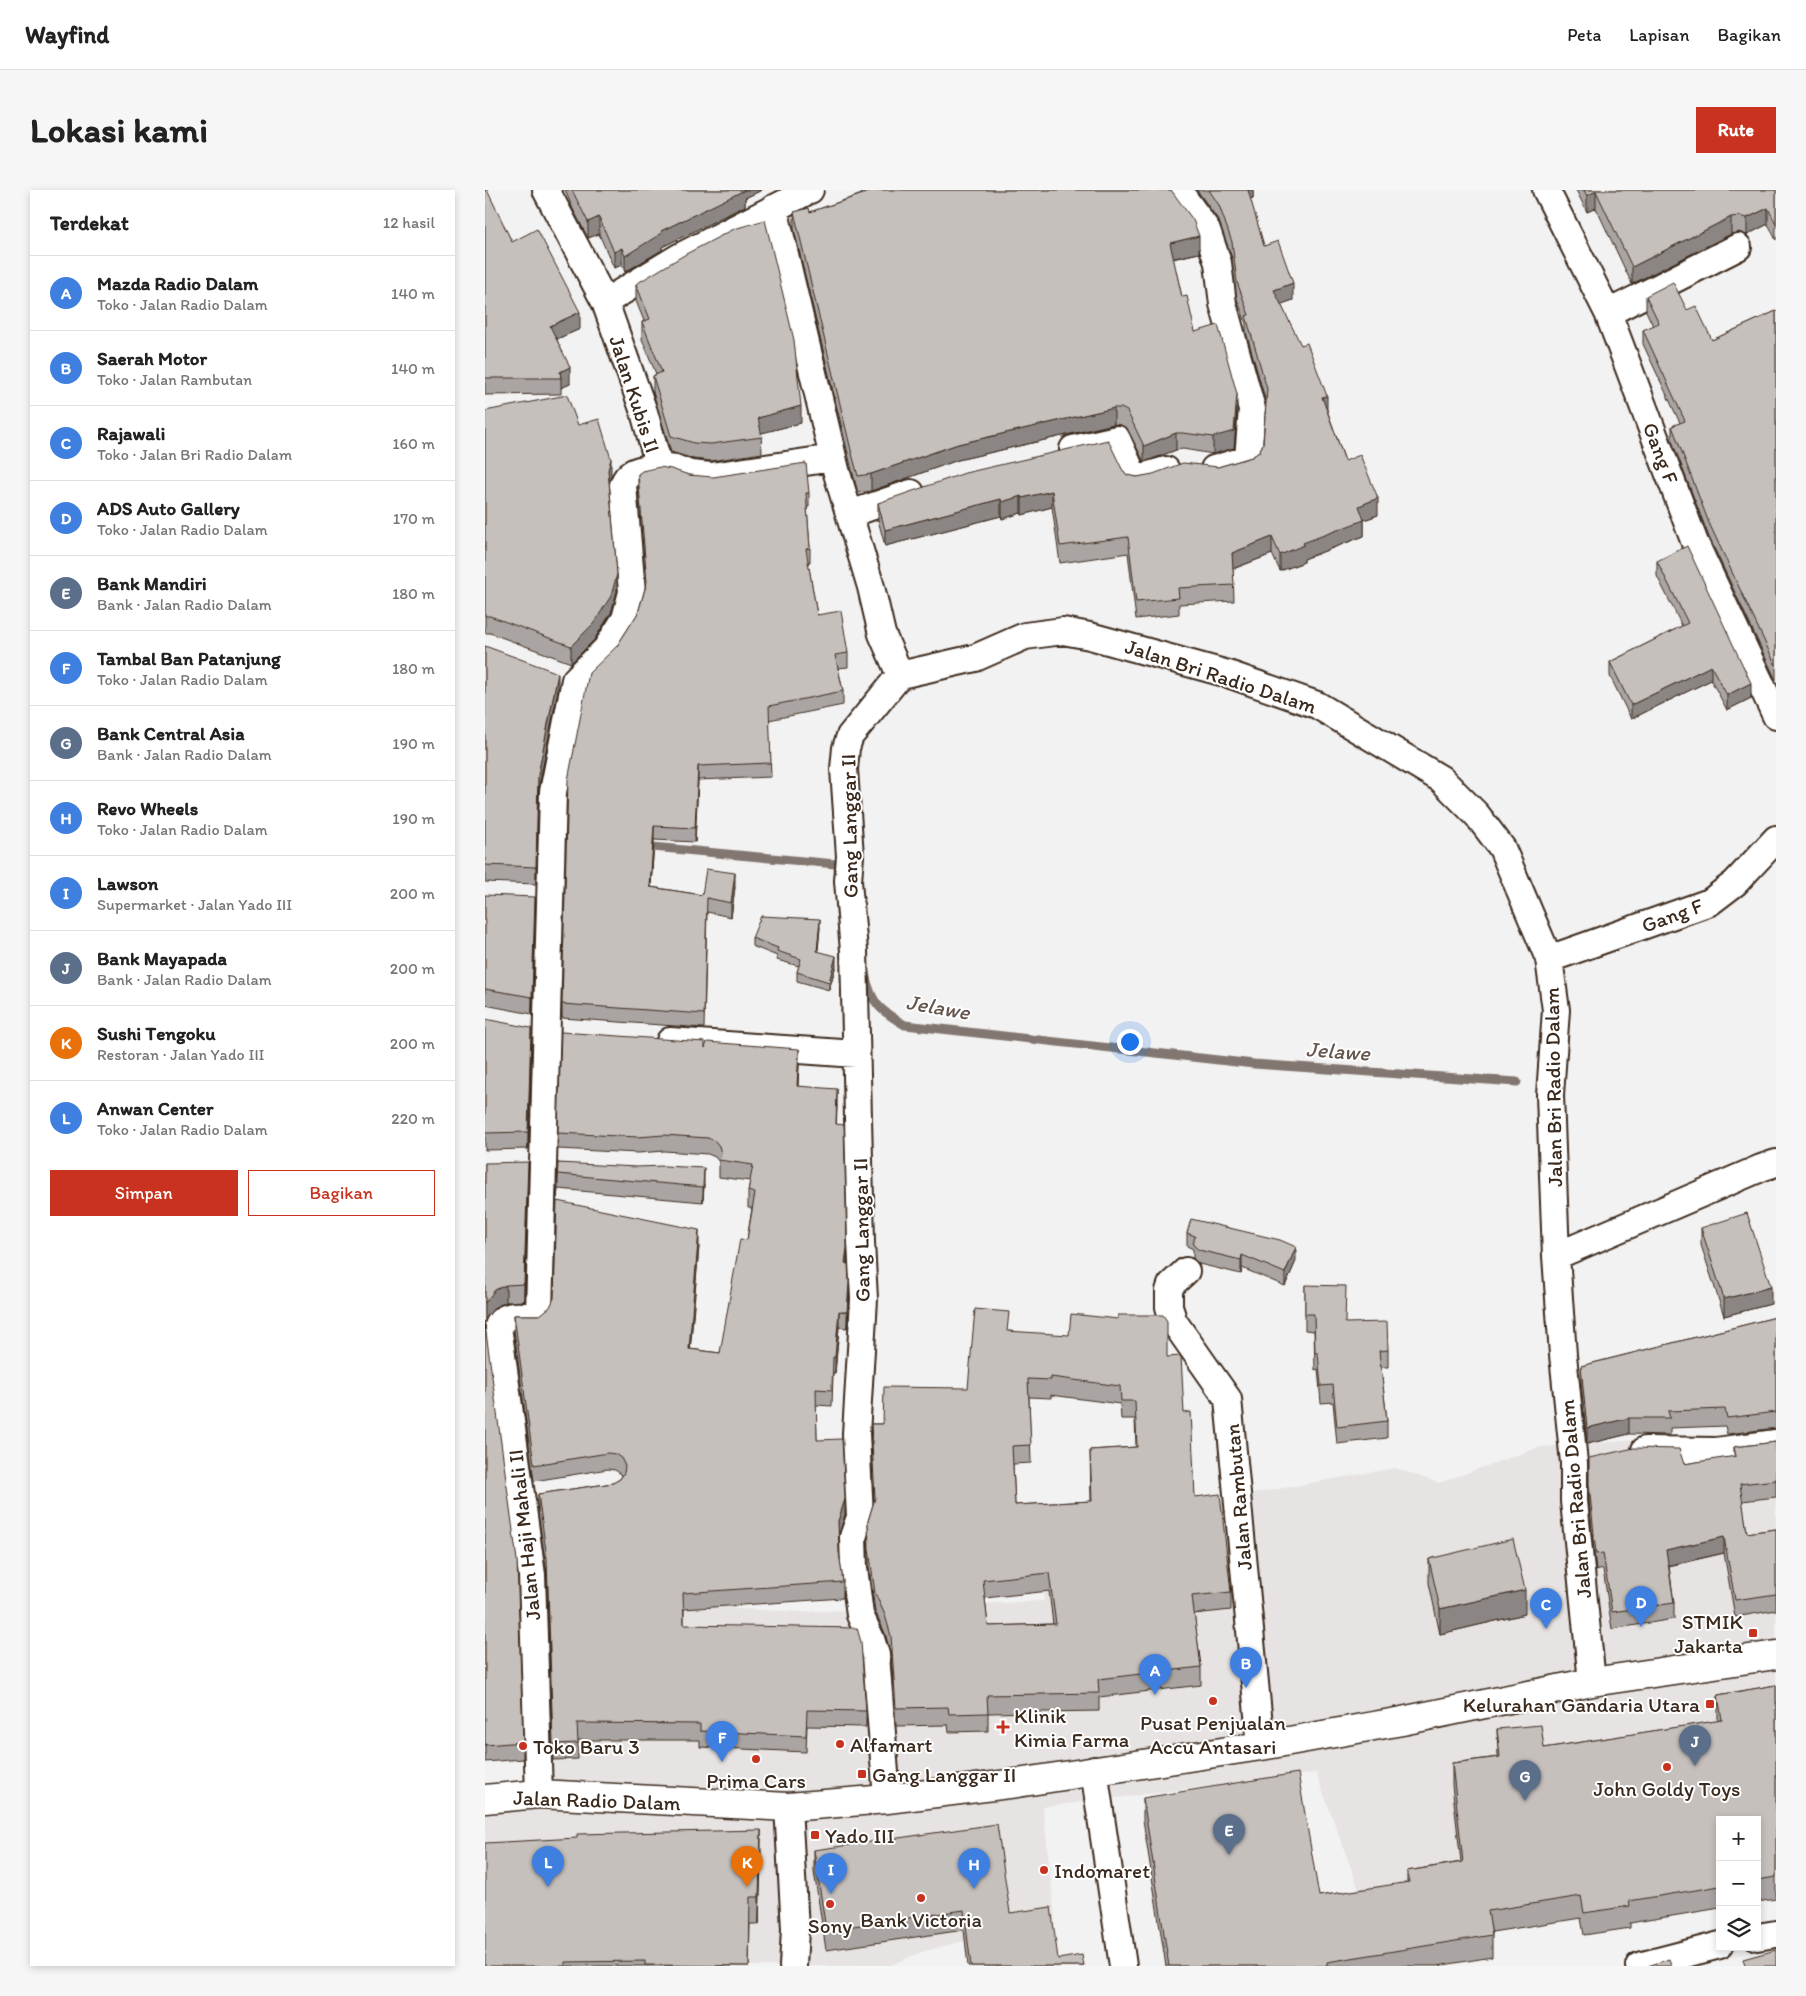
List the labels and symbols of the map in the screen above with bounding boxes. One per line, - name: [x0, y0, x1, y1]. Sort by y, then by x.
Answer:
- street label: Jalan Kubis II: [604, 332, 666, 456]
- street label: Gang F: [1638, 419, 1684, 487]
- street label: Jalan Bri Radio Dalam: [1122, 633, 1320, 719]
- street label: Gang Langgar II: [835, 754, 863, 898]
- street label: Gang F: [1638, 892, 1706, 938]
- street label: Jalan Bri Radio Dalam: [1539, 987, 1567, 1187]
- water label: Jelawe: [904, 988, 973, 1026]
- your location: [1117, 1029, 1143, 1055]
- water label: Jelawe: [1305, 1035, 1372, 1067]
- street label: Gang Langgar II: [847, 1158, 875, 1302]
- street label: Jalan Bri Radio Dalam: [1554, 1398, 1596, 1600]
- street label: Jalan Rambutan: [1219, 1423, 1257, 1571]
- street label: Jalan Haji Mahali II: [503, 1448, 545, 1622]
- pin: D: [1625, 1586, 1657, 1627]
- pin: C: [1530, 1588, 1562, 1629]
- place label: STMIK Jakarta: [1674, 1609, 1744, 1658]
- marker: STMIK Jakarta: [1747, 1627, 1759, 1639]
- pin: B: [1230, 1647, 1262, 1688]
- pin: A: [1139, 1654, 1171, 1695]
- place label: Kelurahan Gandaria Utara: [1463, 1692, 1700, 1717]
- marker: Pusat Penjualan Accu Antasari: [1207, 1695, 1219, 1707]
- marker: Kelurahan Gandaria Utara: [1704, 1698, 1716, 1710]
- place label: Klinik Kimia Farma: [1014, 1703, 1129, 1752]
- place label: Pusat Penjualan Accu Antasari: [1140, 1710, 1286, 1759]
- marker: Klinik Kimia Farma: [996, 1720, 1010, 1734]
- pin: F: [706, 1721, 738, 1762]
- pin: J: [1679, 1725, 1711, 1766]
- place label: Alfamart: [850, 1732, 933, 1757]
- place label: Toko Baru 3: [533, 1734, 640, 1759]
- marker: Alfamart: [834, 1738, 846, 1750]
- marker: Toko Baru 3: [517, 1740, 529, 1752]
- marker: Prima Cars: [750, 1753, 762, 1765]
- pin: G: [1509, 1760, 1541, 1801]
- marker: John Goldy Toys: [1661, 1761, 1673, 1773]
- place label: Gang Langgar II: [872, 1762, 1016, 1787]
- place label: Prima Cars: [706, 1768, 806, 1793]
- marker: Gang Langgar II: [856, 1768, 868, 1780]
- place label: John Goldy Toys: [1594, 1776, 1740, 1801]
- street label: Jalan Radio Dalam: [513, 1785, 681, 1815]
- pin: E: [1213, 1814, 1245, 1855]
- place label: Yado III: [825, 1823, 895, 1848]
- marker: Yado III: [809, 1829, 821, 1841]
- pin: L: [532, 1846, 564, 1887]
- pin: K: [731, 1846, 763, 1887]
- pin: H: [958, 1848, 990, 1889]
- pin: I: [815, 1853, 847, 1894]
- place label: Indomaret: [1054, 1858, 1150, 1883]
- marker: Indomaret: [1038, 1864, 1050, 1876]
- marker: Bank Victoria: [915, 1892, 927, 1904]
- marker: Sony: [824, 1898, 836, 1910]
- place label: Bank Victoria: [860, 1907, 982, 1932]
- place label: Sony: [808, 1913, 852, 1938]

